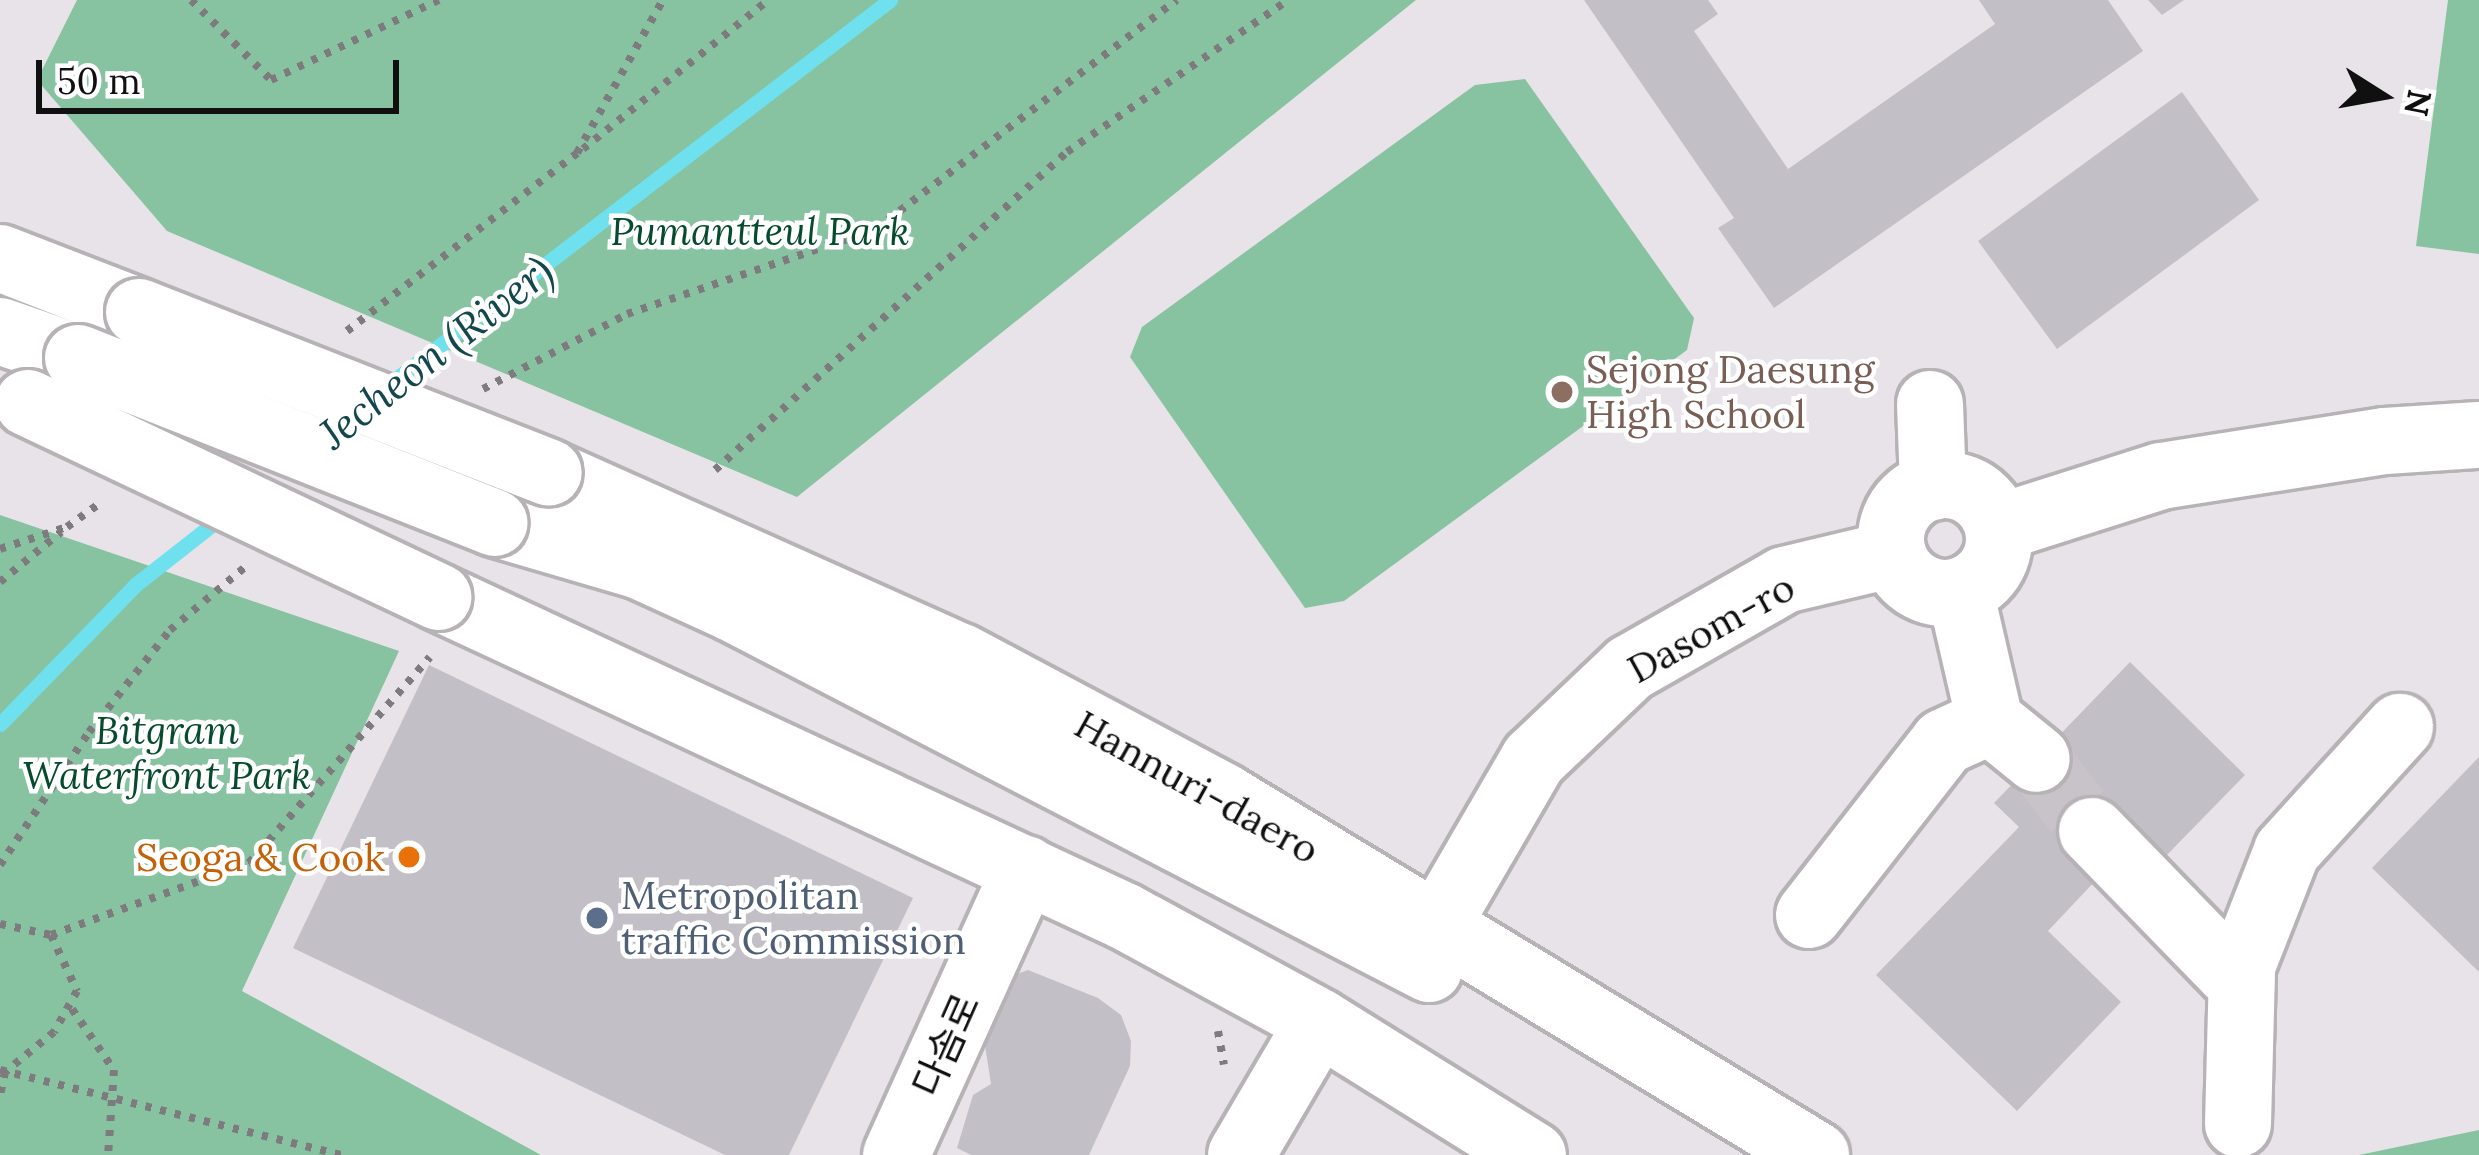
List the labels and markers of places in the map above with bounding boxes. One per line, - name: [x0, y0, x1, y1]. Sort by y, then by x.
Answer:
- place label: Sejong Daesung High School: [1586, 347, 1874, 438]
- marker: Sejong Daesung High School: [1549, 379, 1575, 405]
- place label: Seoga & Cook: [136, 834, 385, 880]
- marker: Seoga & Cook: [396, 844, 422, 870]
- place label: Metropolitan traffic Commission: [621, 873, 966, 964]
- marker: Metropolitan traffic Commission: [584, 905, 610, 931]

